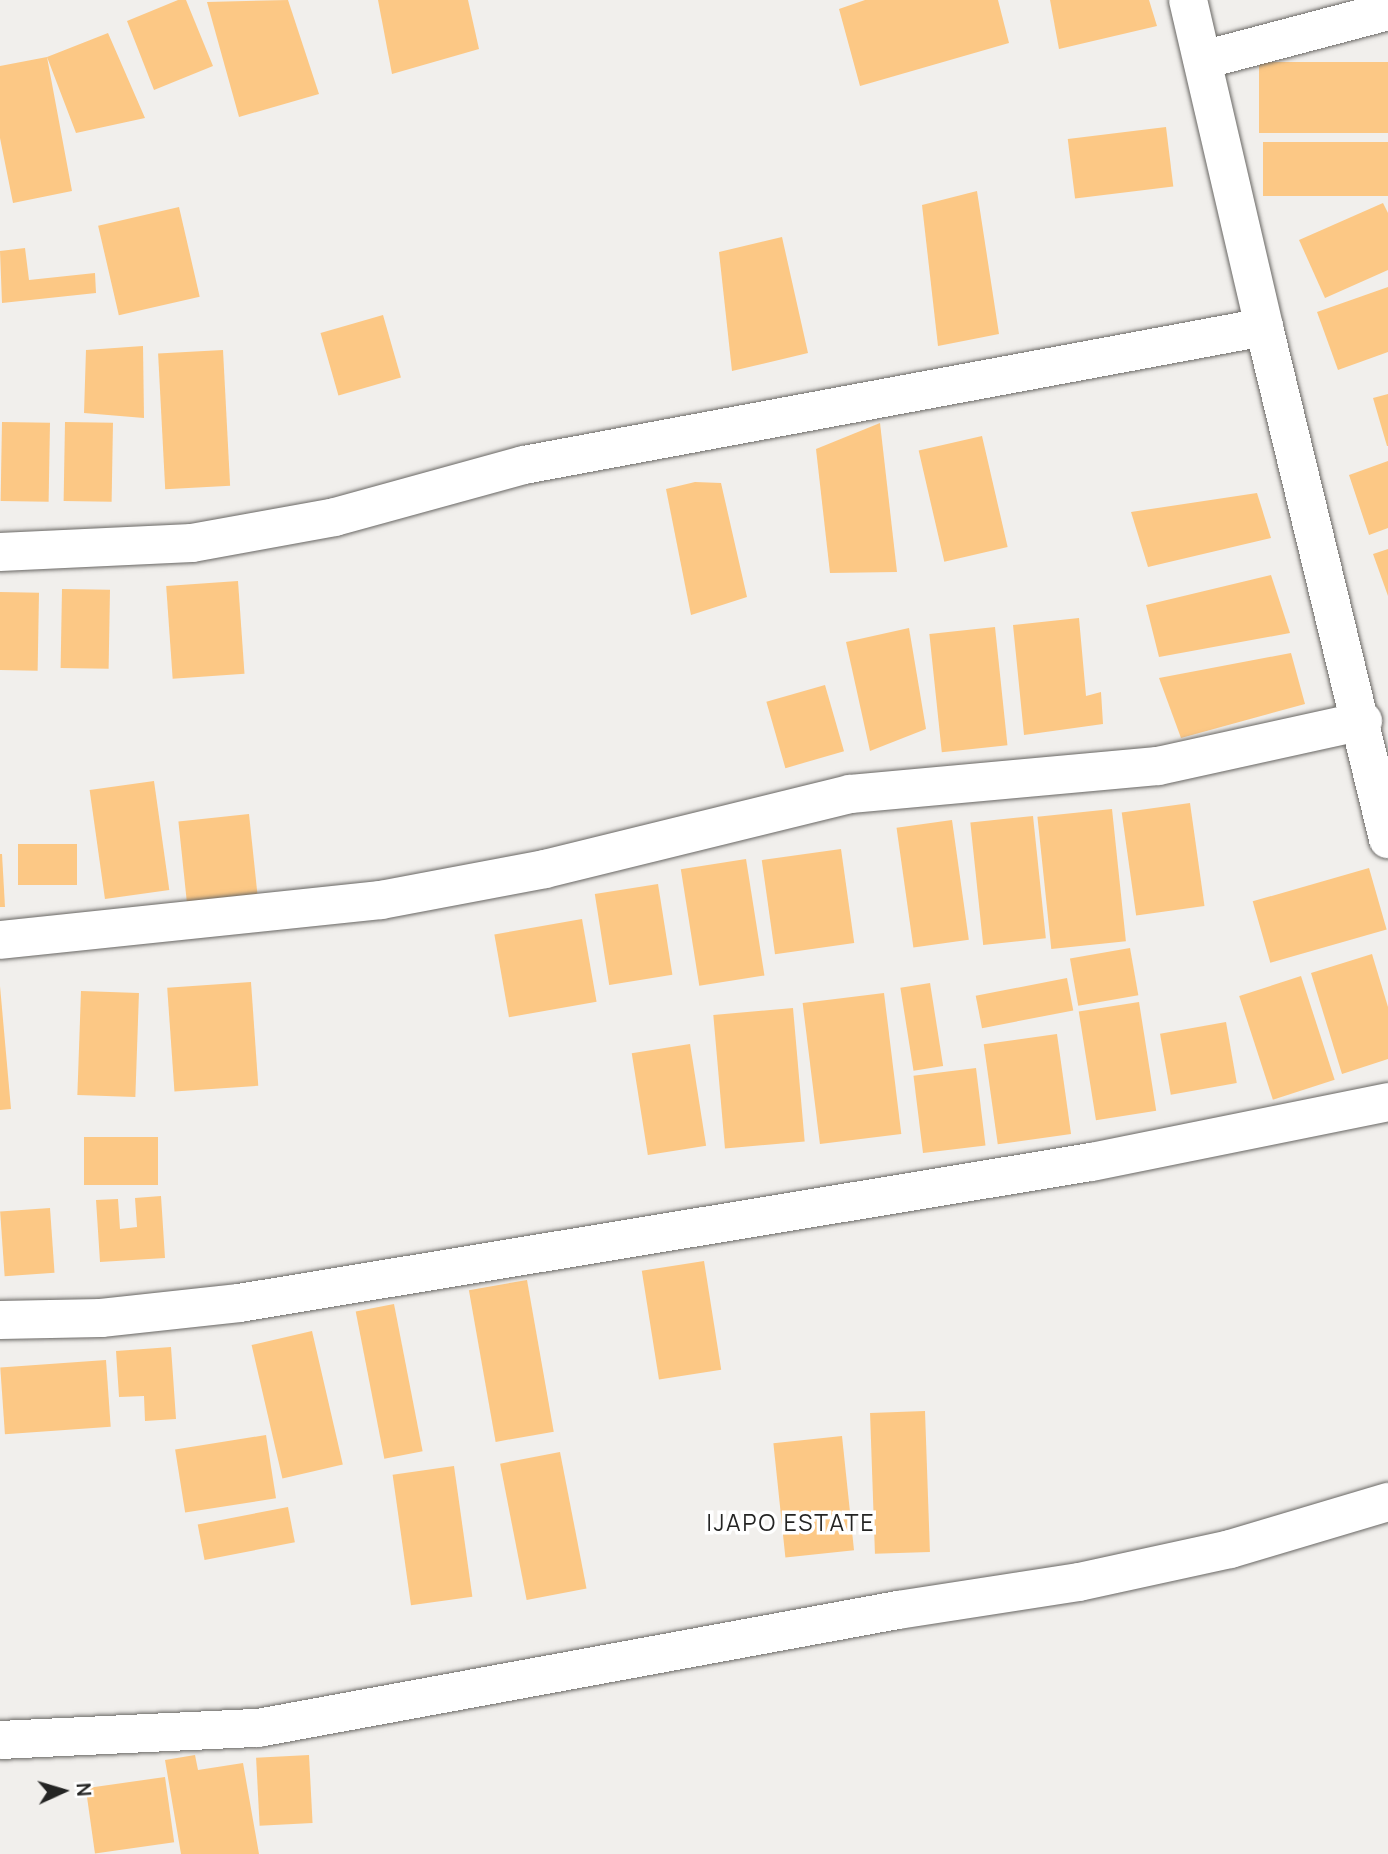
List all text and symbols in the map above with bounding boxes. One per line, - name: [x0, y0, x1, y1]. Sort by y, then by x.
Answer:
- district label: IJAPO ESTATE: [708, 1508, 874, 1536]
- north arrow: [28, 1756, 98, 1826]
- text: N: [71, 1782, 97, 1797]

